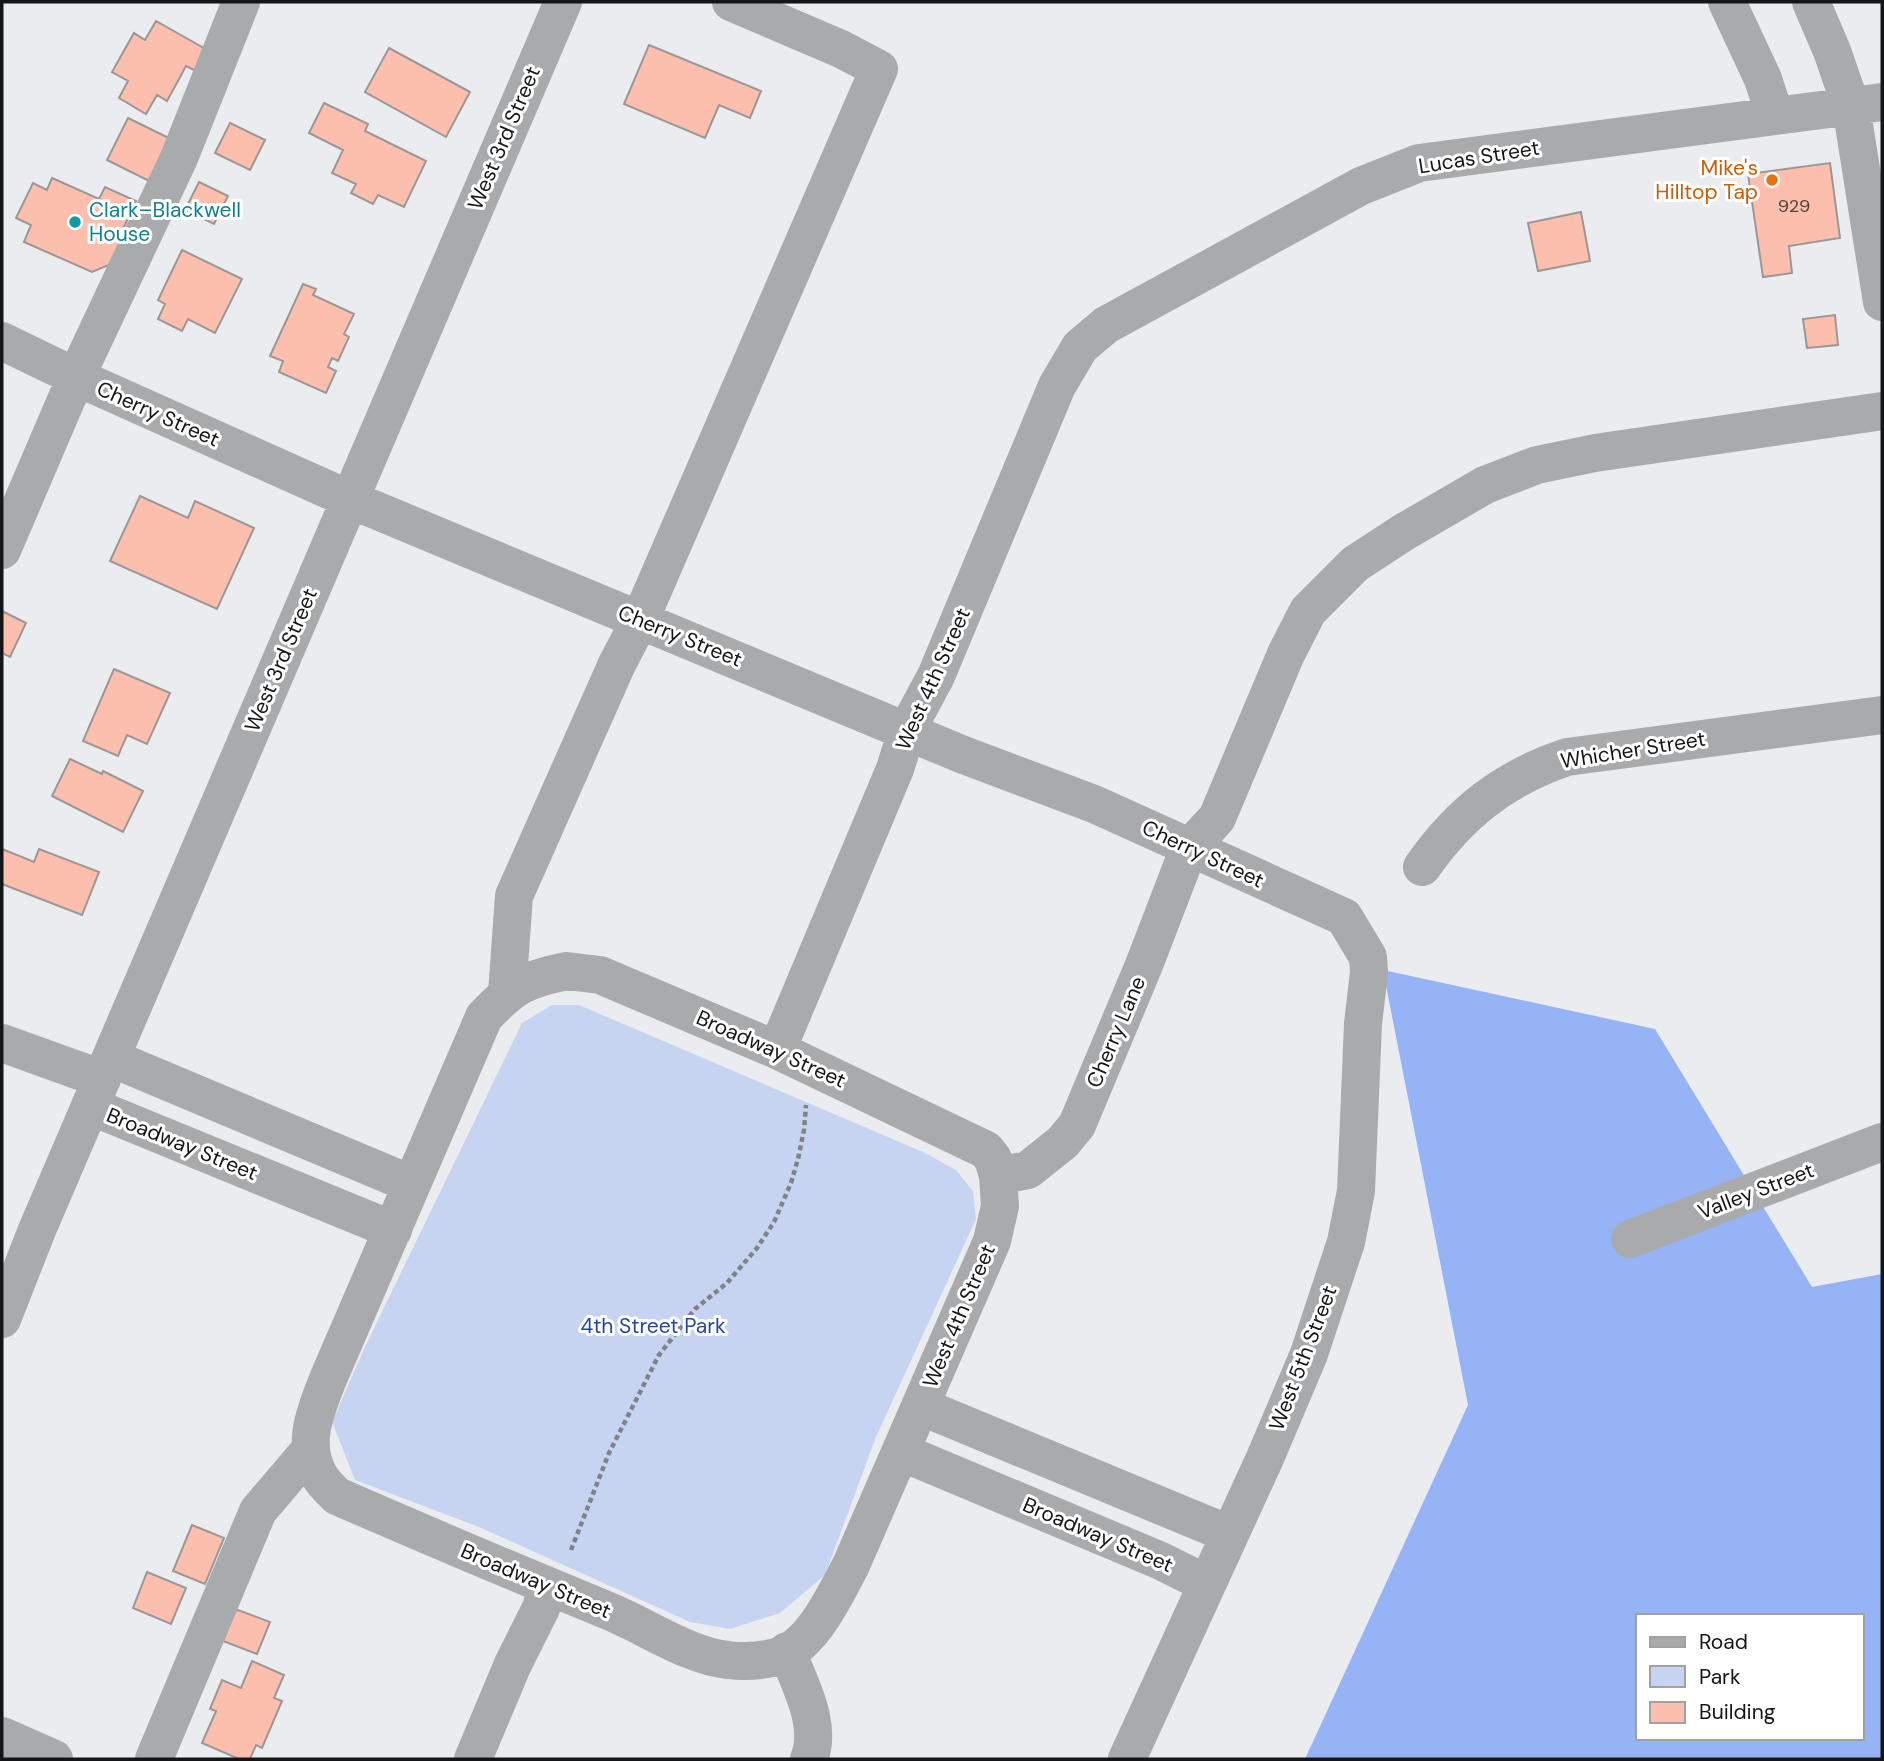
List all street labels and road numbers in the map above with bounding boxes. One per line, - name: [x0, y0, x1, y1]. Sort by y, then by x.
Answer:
- street label: West 3rd Street: [461, 62, 547, 214]
- street label: Lucas Street: [1416, 134, 1542, 180]
- street label: Cherry Street: [92, 374, 224, 454]
- street label: West 3rd Street: [238, 584, 324, 736]
- street label: Cherry Street: [614, 598, 746, 674]
- street label: West 4th Street: [889, 603, 977, 755]
- street label: Whicher Street: [1559, 725, 1707, 775]
- street label: Cherry Street: [1138, 814, 1268, 894]
- street label: Cherry Lane: [1080, 972, 1152, 1092]
- street label: Broadway Street: [692, 1004, 850, 1094]
- street label: Broadway Street: [102, 1101, 262, 1187]
- street label: Valley Street: [1694, 1156, 1818, 1226]
- street label: West 4th Street: [916, 1240, 1002, 1392]
- street label: West 5th Street: [1262, 1281, 1344, 1435]
- street label: Broadway Street: [1019, 1491, 1177, 1579]
- street label: Broadway Street: [457, 1537, 615, 1625]

